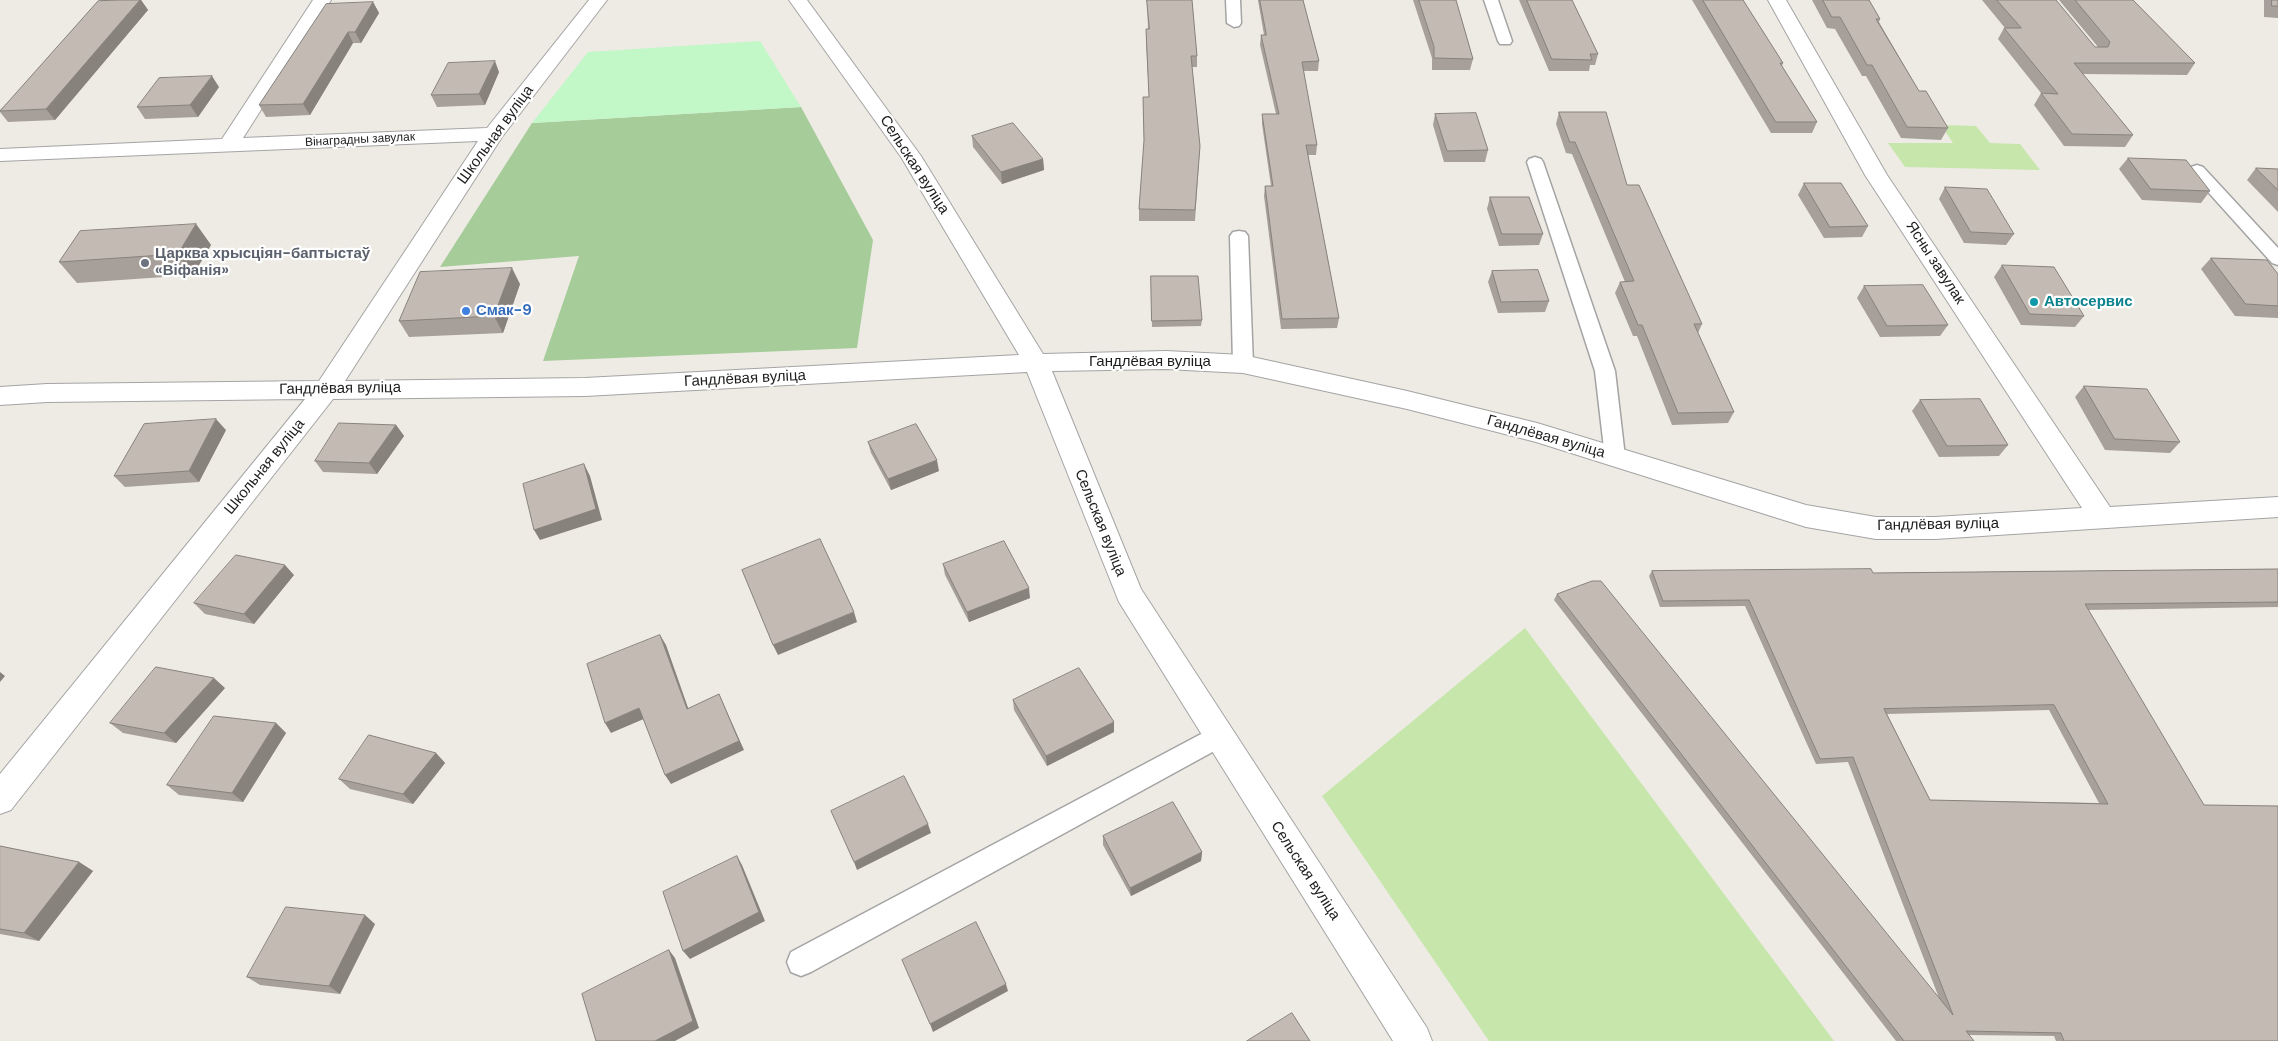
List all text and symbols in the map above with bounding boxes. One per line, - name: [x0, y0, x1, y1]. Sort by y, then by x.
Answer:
- street label: Школьная вуліца: [454, 82, 538, 188]
- street label: Сельская вуліца: [875, 112, 953, 218]
- street label: Вінаградны завулак: [305, 130, 415, 150]
- street label: Ясны завулак: [1902, 218, 1968, 308]
- place label: Царква хрысціян-баптыстаў «Віфанія»: [155, 245, 370, 280]
- marker: Царква хрысціян-баптыстаў «Віфанія»: [139, 257, 151, 269]
- place label: Автосервис: [2044, 293, 2133, 311]
- marker: Автосервис: [2028, 296, 2040, 308]
- place label: Смак-9: [476, 302, 532, 320]
- marker: Смак-9: [460, 305, 472, 317]
- street label: Гандлёвая вуліца: [1089, 353, 1211, 371]
- street label: Гандлёвая вуліца: [684, 367, 806, 391]
- street label: Гандлёвая вуліца: [279, 379, 401, 399]
- street label: Гандлёвая вуліца: [1485, 412, 1607, 462]
- street label: Школьная вуліца: [221, 416, 309, 518]
- street label: Сельская вуліца: [1070, 467, 1130, 579]
- street label: Гандлёвая вуліца: [1877, 515, 1999, 535]
- street label: Сельская вуліца: [1266, 818, 1344, 924]

